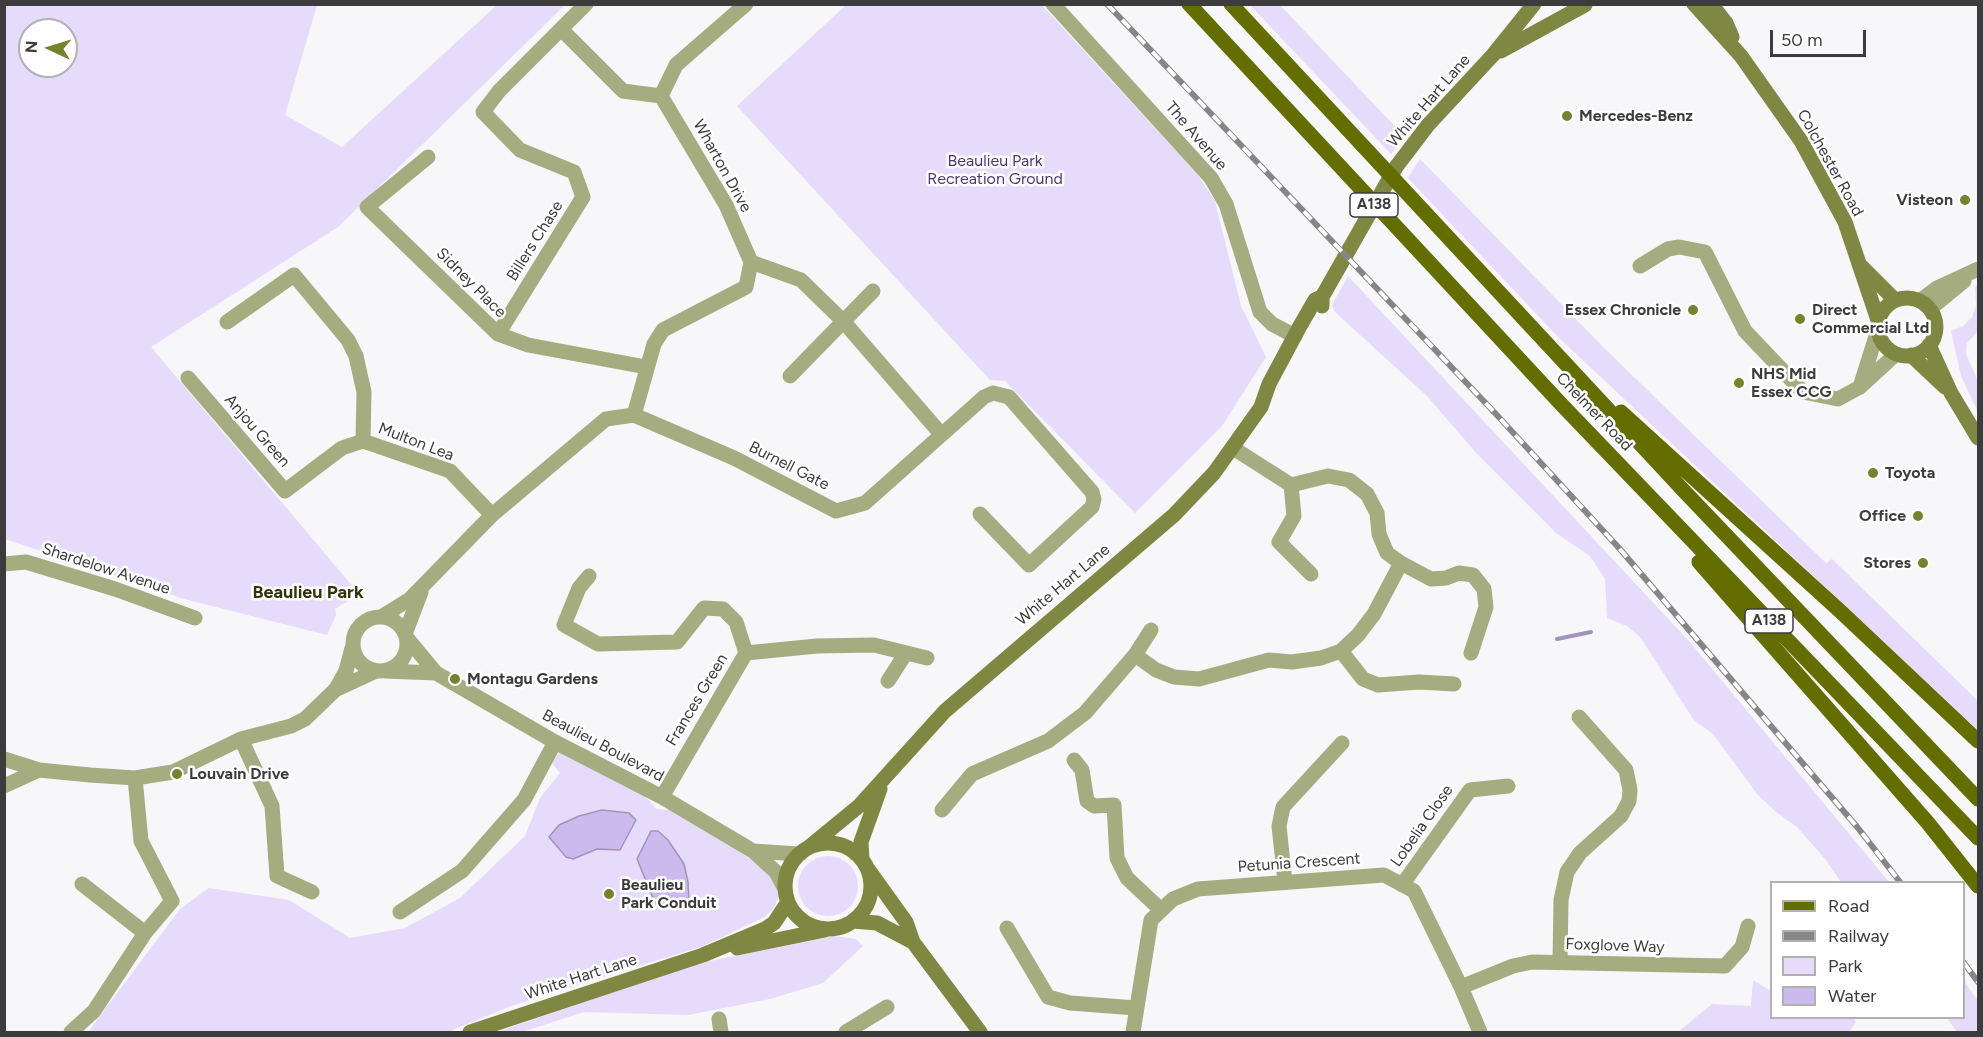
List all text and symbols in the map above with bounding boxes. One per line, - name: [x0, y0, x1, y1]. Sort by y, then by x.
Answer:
- north arrow: [18, 18, 78, 78]
- scale bar: [1773, 18, 1869, 56]
- text: 50 m: [1781, 29, 1823, 51]
- text: N: [22, 40, 41, 54]
- street label: White Hart Lane: [1384, 51, 1474, 151]
- street label: The Avenue: [1161, 98, 1231, 174]
- place label: Mercedes-Benz: [1579, 106, 1693, 126]
- street label: Colchester Road: [1793, 106, 1867, 220]
- marker: Mercedes-Benz: [1560, 109, 1574, 123]
- street label: Wharton Drive: [689, 116, 755, 216]
- park label: Beaulieu Park Recreation Ground: [927, 151, 1063, 189]
- place label: Visteon: [1896, 190, 1953, 210]
- road number: A138: [1350, 193, 1398, 217]
- marker: Visteon: [1958, 193, 1972, 207]
- street label: Billers Chase: [503, 197, 567, 285]
- street label: Sidney Place: [432, 244, 510, 322]
- place label: Essex Chronicle: [1565, 300, 1681, 320]
- place label: Direct Commercial Ltd: [1812, 300, 1929, 338]
- marker: Essex Chronicle: [1686, 303, 1700, 317]
- marker: Direct Commercial Ltd: [1793, 312, 1807, 326]
- place label: NHS Mid Essex CCG: [1751, 364, 1831, 402]
- street label: Chelmer Road: [1552, 369, 1636, 455]
- marker: NHS Mid Essex CCG: [1732, 376, 1746, 390]
- street label: Anjou Green: [220, 391, 294, 471]
- street label: Multon Lea: [376, 419, 456, 465]
- street label: Burnell Gate: [746, 438, 832, 494]
- place label: Toyota: [1885, 463, 1935, 483]
- marker: Toyota: [1866, 466, 1880, 480]
- place label: Office: [1859, 506, 1906, 526]
- marker: Office: [1911, 509, 1925, 523]
- street label: Shardelow Avenue: [39, 539, 173, 599]
- street label: White Hart Lane: [1012, 540, 1114, 630]
- place label: Stores: [1863, 553, 1911, 573]
- marker: Stores: [1916, 556, 1930, 570]
- district label: Beaulieu Park: [252, 582, 364, 604]
- road number: A138: [1745, 609, 1793, 633]
- street label: Frances Green: [662, 651, 732, 749]
- place label: Montagu Gardens: [467, 669, 598, 689]
- marker: Montagu Gardens: [448, 672, 462, 686]
- street label: Beaulieu Boulevard: [539, 706, 667, 786]
- place label: Louvain Drive: [189, 764, 289, 784]
- marker: Louvain Drive: [170, 767, 184, 781]
- street label: Lobelia Close: [1387, 781, 1457, 871]
- street label: Petunia Crescent: [1237, 849, 1361, 877]
- place label: Beaulieu Park Conduit: [621, 875, 717, 913]
- legend: [1770, 881, 1965, 1019]
- marker: Beaulieu Park Conduit: [602, 887, 616, 901]
- text: Road: [1828, 895, 1869, 917]
- text: Railway: [1828, 925, 1889, 947]
- street label: Foxglove Way: [1565, 935, 1665, 957]
- street label: White Hart Lane: [523, 950, 639, 1004]
- text: Park: [1828, 955, 1862, 977]
- text: Water: [1828, 985, 1876, 1007]

